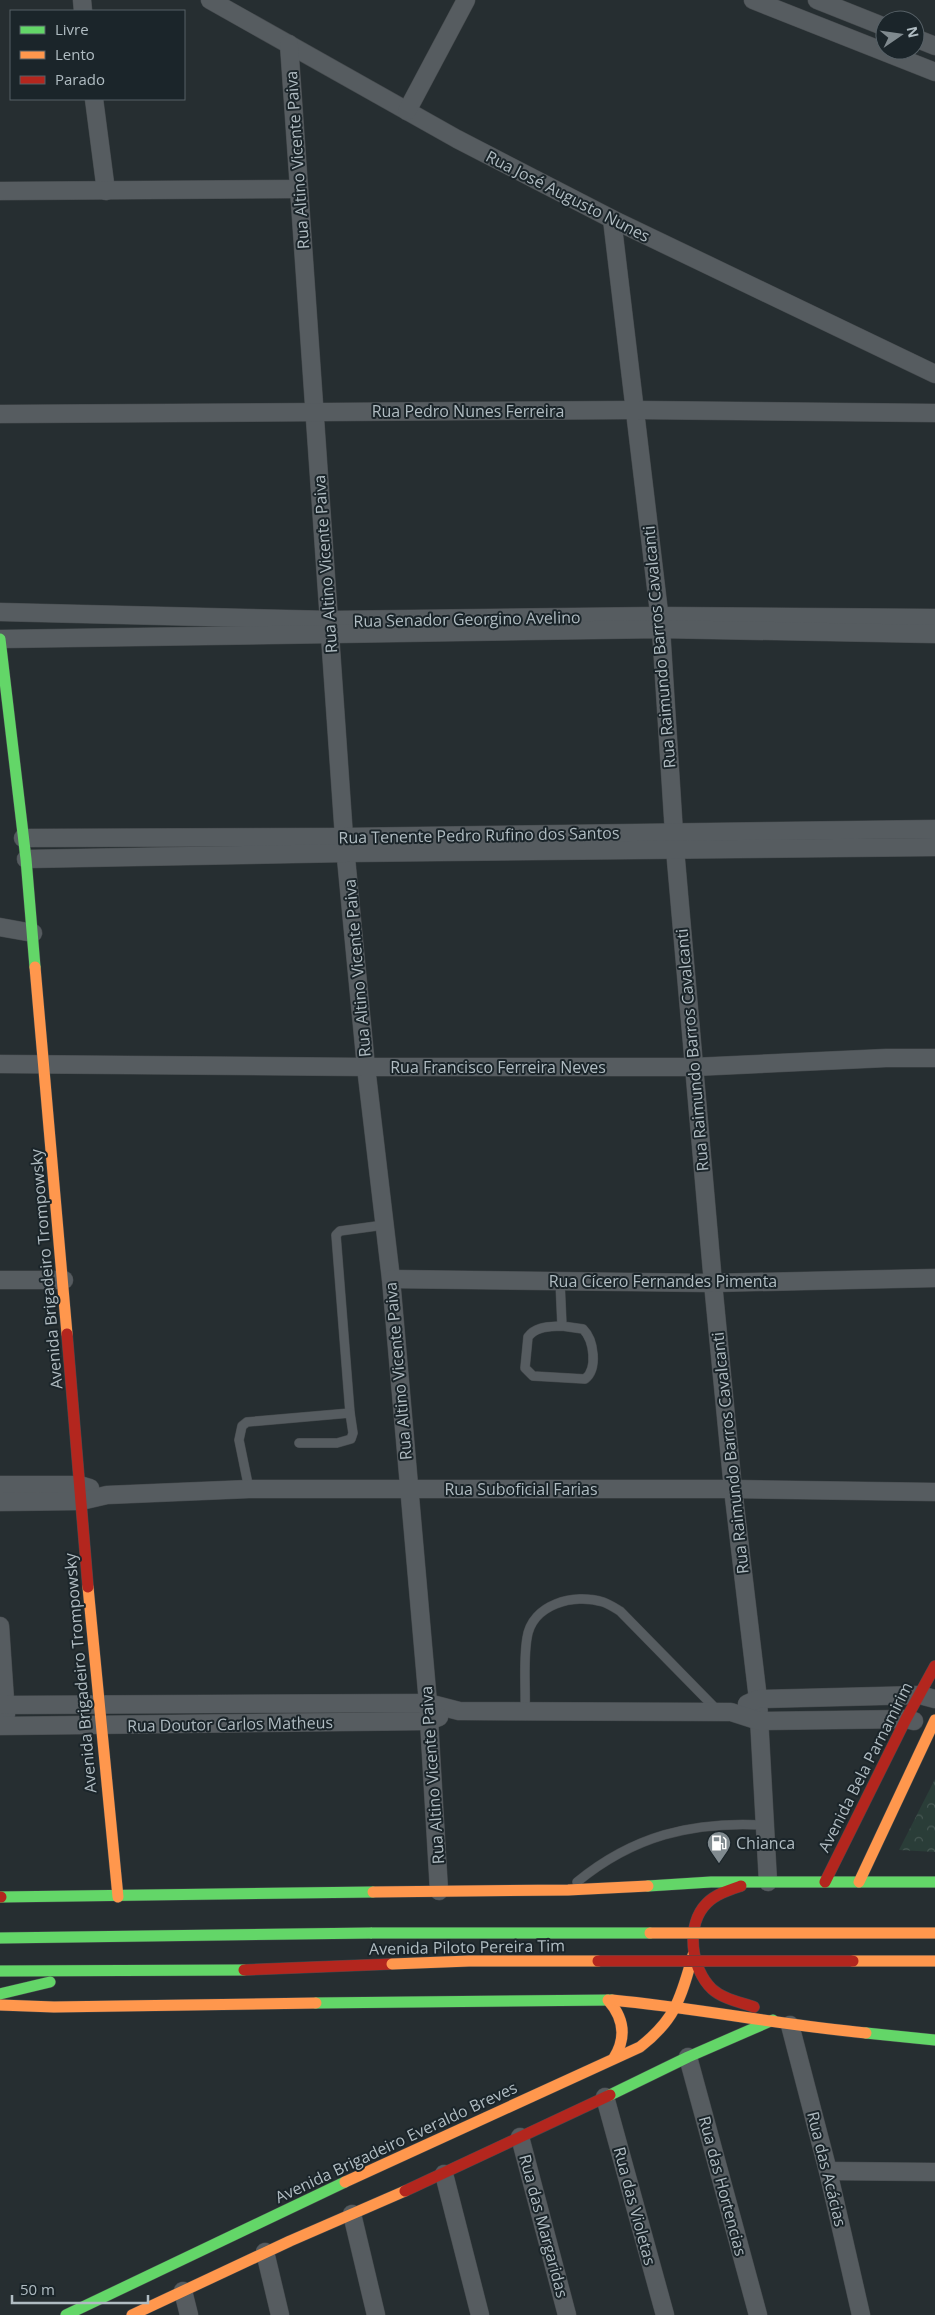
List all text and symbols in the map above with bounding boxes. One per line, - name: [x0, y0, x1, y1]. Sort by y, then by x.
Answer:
- legend: [10, 10, 185, 100]
- north arrow: [875, 10, 925, 60]
- text: Livre: [55, 19, 89, 39]
- text: N: [903, 24, 924, 40]
- text: Lento: [55, 44, 95, 64]
- text: Parado: [55, 69, 105, 89]
- street label: Rua Altino Vicente Paiva: [280, 70, 314, 250]
- street label: Rua José Augusto Nunes: [482, 145, 654, 247]
- street label: Rua Pedro Nunes Ferreira: [372, 400, 564, 422]
- street label: Rua Altino Vicente Paiva: [308, 474, 342, 654]
- street label: Rua Raimundo Barros Cavalcanti: [637, 525, 681, 769]
- street label: Rua Senador Georgino Avelino: [353, 606, 581, 632]
- street label: Rua Tenente Pedro Rufino dos Santos: [338, 822, 620, 848]
- street label: Rua Altino Vicente Paiva: [338, 878, 376, 1058]
- street label: Rua Raimundo Barros Cavalcanti: [670, 928, 714, 1172]
- street label: Rua Francisco Ferreira Neves: [390, 1056, 606, 1078]
- street label: Avenida Brigadeiro Trompowsky: [24, 1147, 67, 1390]
- street label: Rua Cícero Fernandes Pimenta: [549, 1270, 777, 1292]
- street label: Rua Altino Vicente Paiva: [379, 1281, 417, 1461]
- street label: Rua Raimundo Barros Cavalcanti: [706, 1331, 754, 1575]
- street label: Rua Suboficial Farias: [444, 1478, 598, 1500]
- street label: Avenida Brigadeiro Trompowsky: [58, 1551, 101, 1794]
- street label: Avenida Bela Parnamirim: [812, 1678, 918, 1856]
- street label: Rua Altino Vicente Paiva: [415, 1685, 449, 1865]
- street label: Rua Doutor Carlos Matheus: [127, 1711, 333, 1737]
- fuel station icon: Chianca: [706, 1830, 732, 1864]
- place label: Chianca: [736, 1832, 795, 1854]
- street label: Avenida Piloto Pereira Tim: [369, 1934, 565, 1960]
- street label: Avenida Brigadeiro Everaldo Breves: [271, 2076, 521, 2208]
- street label: Rua das Acácias: [802, 2109, 852, 2229]
- street label: Rua das Hortencias: [694, 2114, 752, 2258]
- street label: Rua das Violetas: [609, 2144, 661, 2268]
- street label: Rua das Margaridas: [514, 2152, 574, 2300]
- scale bar: [12, 2272, 149, 2304]
- text: 50 m: [20, 2279, 55, 2299]

